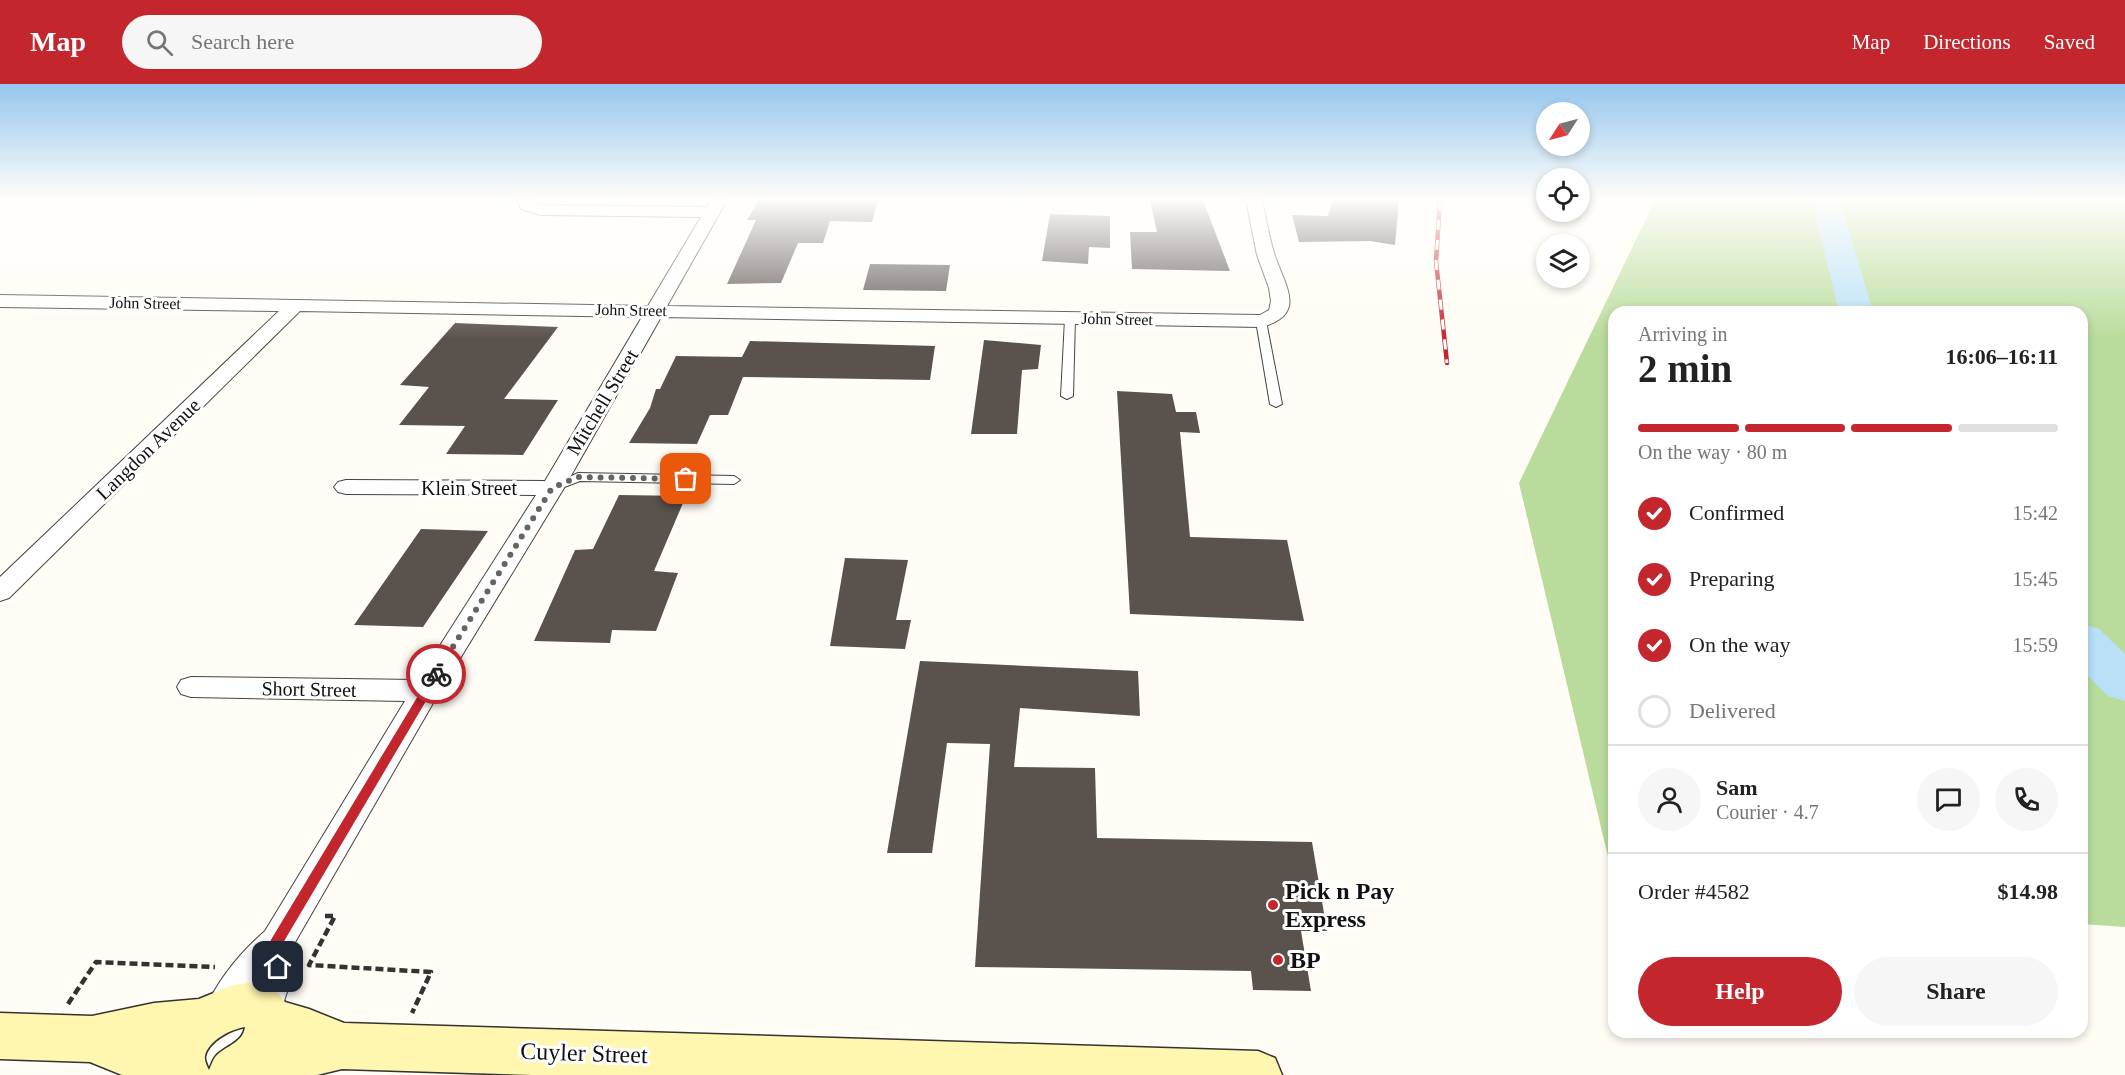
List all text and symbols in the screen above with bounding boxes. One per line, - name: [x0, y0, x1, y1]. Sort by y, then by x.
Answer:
- search box: [122, 15, 542, 69]
- text: Map: [30, 26, 86, 57]
- icon: search: [143, 26, 176, 59]
- text: Search here: [191, 29, 294, 54]
- text: Map: [1852, 30, 1890, 54]
- text: Directions: [1923, 30, 2011, 54]
- text: Saved: [2044, 30, 2095, 54]
- north arrow: [1536, 102, 1590, 156]
- map controls: [1536, 102, 1590, 288]
- button: locate: [1536, 168, 1590, 222]
- button: layers: [1536, 234, 1590, 288]
- street label: John Street: [109, 294, 181, 312]
- street label: John Street: [595, 301, 667, 319]
- street label: John Street: [1081, 310, 1153, 328]
- text: Arriving in: [1638, 323, 1727, 345]
- text: 16:06–16:11: [1946, 344, 2058, 369]
- street label: Mitchell Street: [562, 345, 642, 459]
- text: 2 min: [1638, 347, 1732, 390]
- street label: Langdon Avenue: [92, 394, 205, 505]
- text: On the way · 80 m: [1638, 441, 1787, 463]
- pin: [660, 453, 711, 504]
- icon: bag: [669, 462, 702, 495]
- street label: Klein Street: [421, 477, 517, 499]
- icon: check: [1638, 497, 1671, 530]
- text: Confirmed: [1689, 500, 1784, 525]
- text: 15:42: [2012, 502, 2058, 524]
- icon: check: [1638, 563, 1671, 596]
- text: Preparing: [1689, 566, 1775, 591]
- text: 15:45: [2012, 568, 2058, 590]
- icon: check: [1638, 629, 1671, 662]
- text: On the way: [1689, 632, 1790, 657]
- text: 15:59: [2012, 634, 2058, 656]
- courier: [406, 644, 466, 704]
- icon: bike: [420, 658, 453, 691]
- street label: Short Street: [261, 677, 357, 701]
- text: Delivered: [1689, 698, 1776, 723]
- button: person: [1638, 768, 1701, 831]
- button: chat: [1917, 768, 1980, 831]
- button: phone: [1995, 768, 2058, 831]
- text: Sam: [1716, 775, 1758, 800]
- text: Courier · 4.7: [1716, 801, 1819, 823]
- place label: Pick n Pay Express: [1285, 878, 1394, 932]
- text: Order #4582: [1638, 879, 1750, 904]
- text: $14.98: [1998, 879, 2058, 904]
- marker: Pick n Pay Express: [1266, 898, 1280, 912]
- pin: [252, 941, 303, 992]
- place label: BP: [1290, 947, 1321, 973]
- icon: home: [261, 950, 294, 983]
- marker: BP: [1271, 953, 1285, 967]
- button: Help: [1638, 957, 1842, 1026]
- button: Share: [1854, 957, 2058, 1026]
- street label: Cuyler Street: [520, 1038, 648, 1068]

